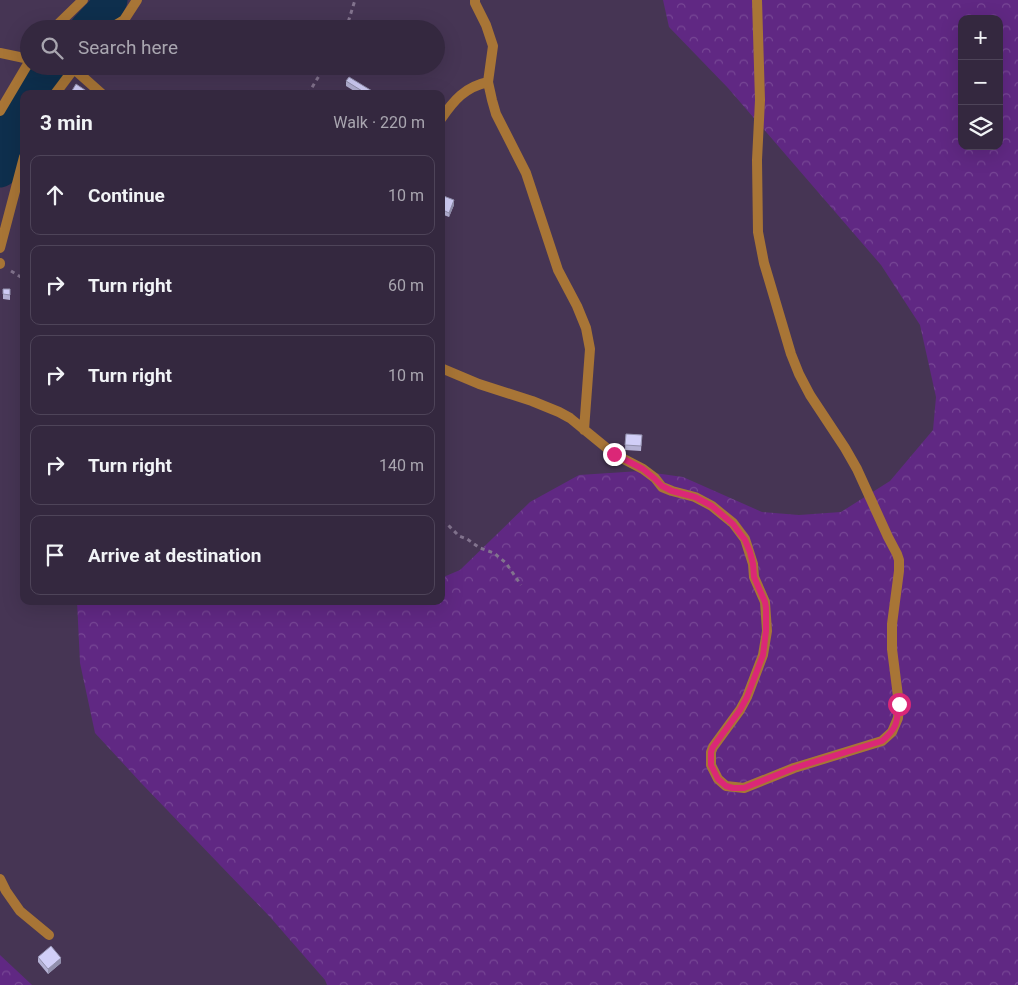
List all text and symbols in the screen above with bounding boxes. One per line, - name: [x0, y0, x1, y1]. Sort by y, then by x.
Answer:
- map controls: [958, 15, 1003, 150]
- button: +: [958, 15, 1003, 60]
- search box: [20, 20, 445, 75]
- icon: search: [38, 34, 66, 62]
- text: Search here: [78, 36, 178, 59]
- button: −: [958, 60, 1003, 105]
- button: layers: [958, 105, 1003, 150]
- text: 3 min: [40, 111, 93, 135]
- text: Walk · 220 m: [333, 113, 425, 132]
- icon: ahead: [41, 181, 69, 209]
- text: Continue: [88, 184, 165, 207]
- text: 10 m: [388, 186, 424, 205]
- icon: right: [41, 271, 69, 299]
- text: Turn right: [88, 274, 172, 297]
- text: 60 m: [388, 276, 424, 295]
- icon: right: [41, 361, 69, 389]
- text: Turn right: [88, 364, 172, 387]
- text: 10 m: [388, 366, 424, 385]
- route end: [603, 443, 626, 466]
- icon: right: [41, 451, 69, 479]
- text: Turn right: [88, 454, 172, 477]
- text: 140 m: [379, 456, 424, 475]
- icon: arrive: [41, 541, 69, 569]
- text: Arrive at destination: [88, 544, 261, 567]
- route start: [888, 693, 911, 716]

